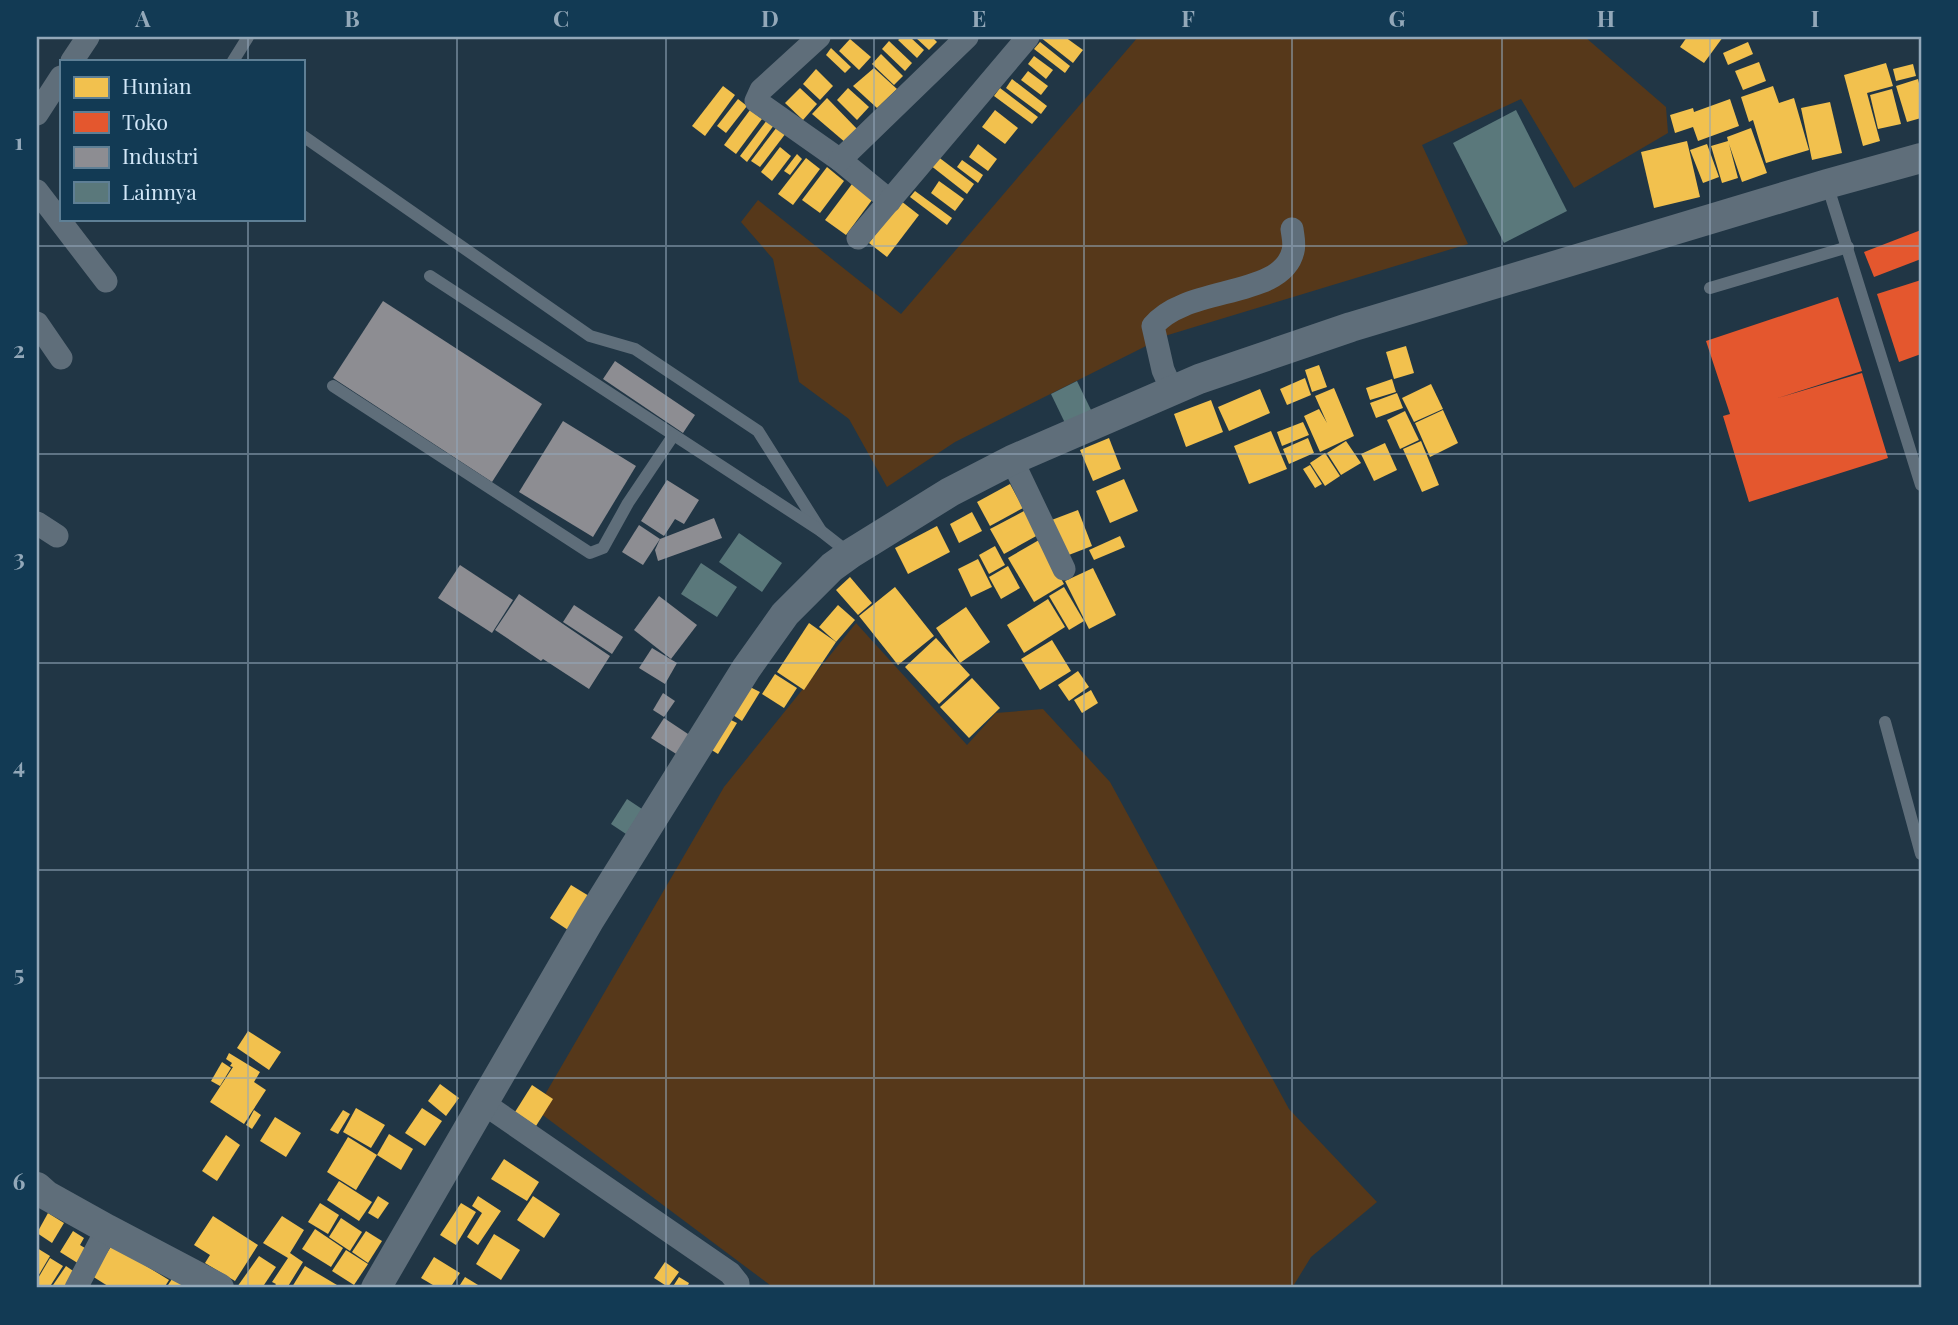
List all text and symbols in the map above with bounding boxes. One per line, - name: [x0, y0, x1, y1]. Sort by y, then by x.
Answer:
- text: A: [134, 2, 151, 33]
- text: B: [344, 2, 360, 33]
- text: C: [553, 2, 569, 33]
- text: D: [761, 2, 779, 33]
- text: E: [972, 2, 986, 33]
- text: F: [1181, 2, 1195, 33]
- text: G: [1389, 2, 1406, 33]
- text: H: [1597, 2, 1615, 33]
- text: I: [1811, 2, 1819, 33]
- legend: [60, 60, 304, 220]
- text: Hunian: [122, 71, 192, 99]
- text: Toko: [122, 107, 168, 135]
- text: 1: [15, 125, 24, 156]
- text: Industri: [122, 141, 198, 169]
- text: Lainnya: [122, 177, 197, 205]
- text: 2: [13, 333, 25, 364]
- text: 3: [13, 541, 25, 572]
- text: 4: [13, 749, 25, 780]
- text: 5: [14, 957, 24, 988]
- text: 6: [13, 1165, 26, 1196]

